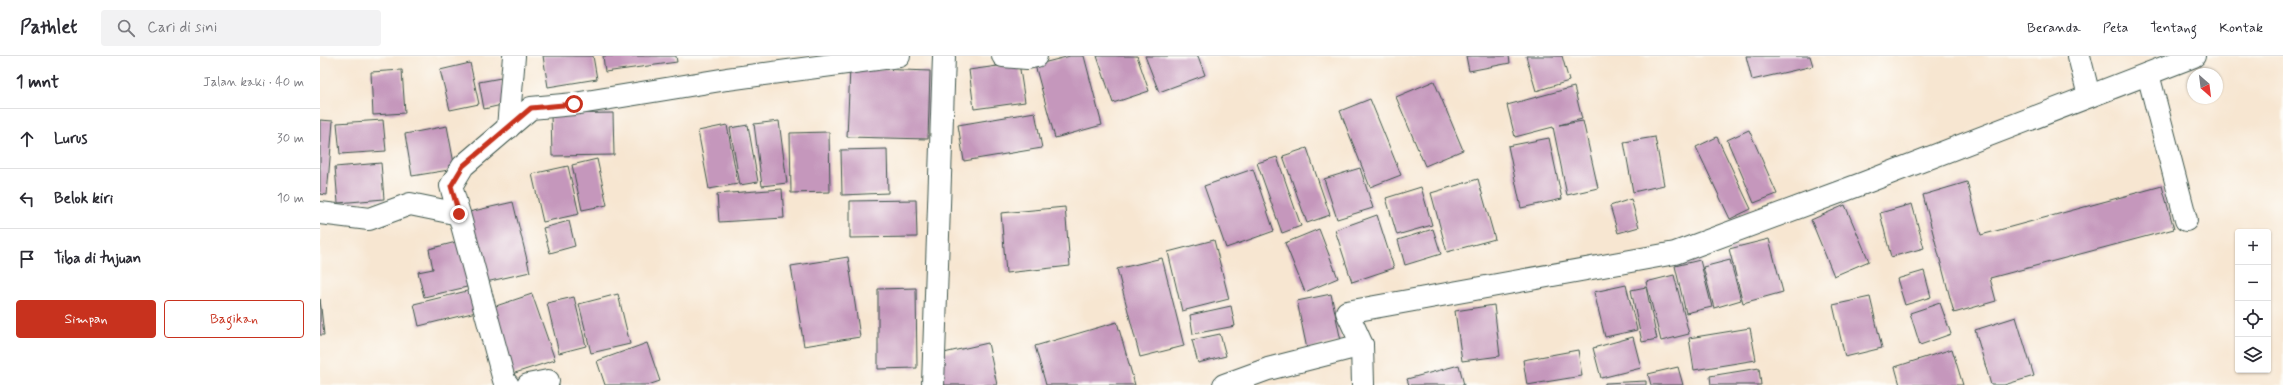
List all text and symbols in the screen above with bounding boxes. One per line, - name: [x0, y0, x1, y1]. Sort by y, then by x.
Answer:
- search box: [101, 10, 381, 46]
- text: Pathlet: [20, 15, 77, 40]
- icon: search: [115, 17, 137, 39]
- text: Cari di sini: [147, 18, 217, 38]
- text: Beranda: [2027, 19, 2081, 37]
- text: Peta: [2103, 19, 2128, 37]
- text: Tentang: [2150, 19, 2197, 37]
- text: Kontak: [2219, 19, 2263, 37]
- north arrow: [2187, 68, 2223, 104]
- text: 1 mnt: [16, 71, 59, 93]
- text: Jalan kaki · 40 m: [203, 74, 304, 91]
- route start: [565, 95, 583, 113]
- icon: ahead: [16, 128, 38, 150]
- text: Lurus: [54, 129, 87, 149]
- text: 30 m: [277, 130, 304, 147]
- icon: left: [16, 188, 38, 210]
- text: Belok kiri: [54, 189, 113, 209]
- text: 10 m: [277, 190, 304, 207]
- route end: [450, 205, 468, 223]
- map controls: [2235, 229, 2271, 373]
- button: +: [2235, 229, 2271, 265]
- icon: arrive: [16, 248, 38, 270]
- text: Tiba di tujuan: [54, 249, 141, 269]
- button: −: [2235, 265, 2271, 301]
- button: Simpan: [16, 300, 156, 338]
- button: Bagikan: [164, 300, 304, 338]
- button: locate: [2235, 301, 2271, 337]
- button: layers: [2235, 337, 2271, 373]

